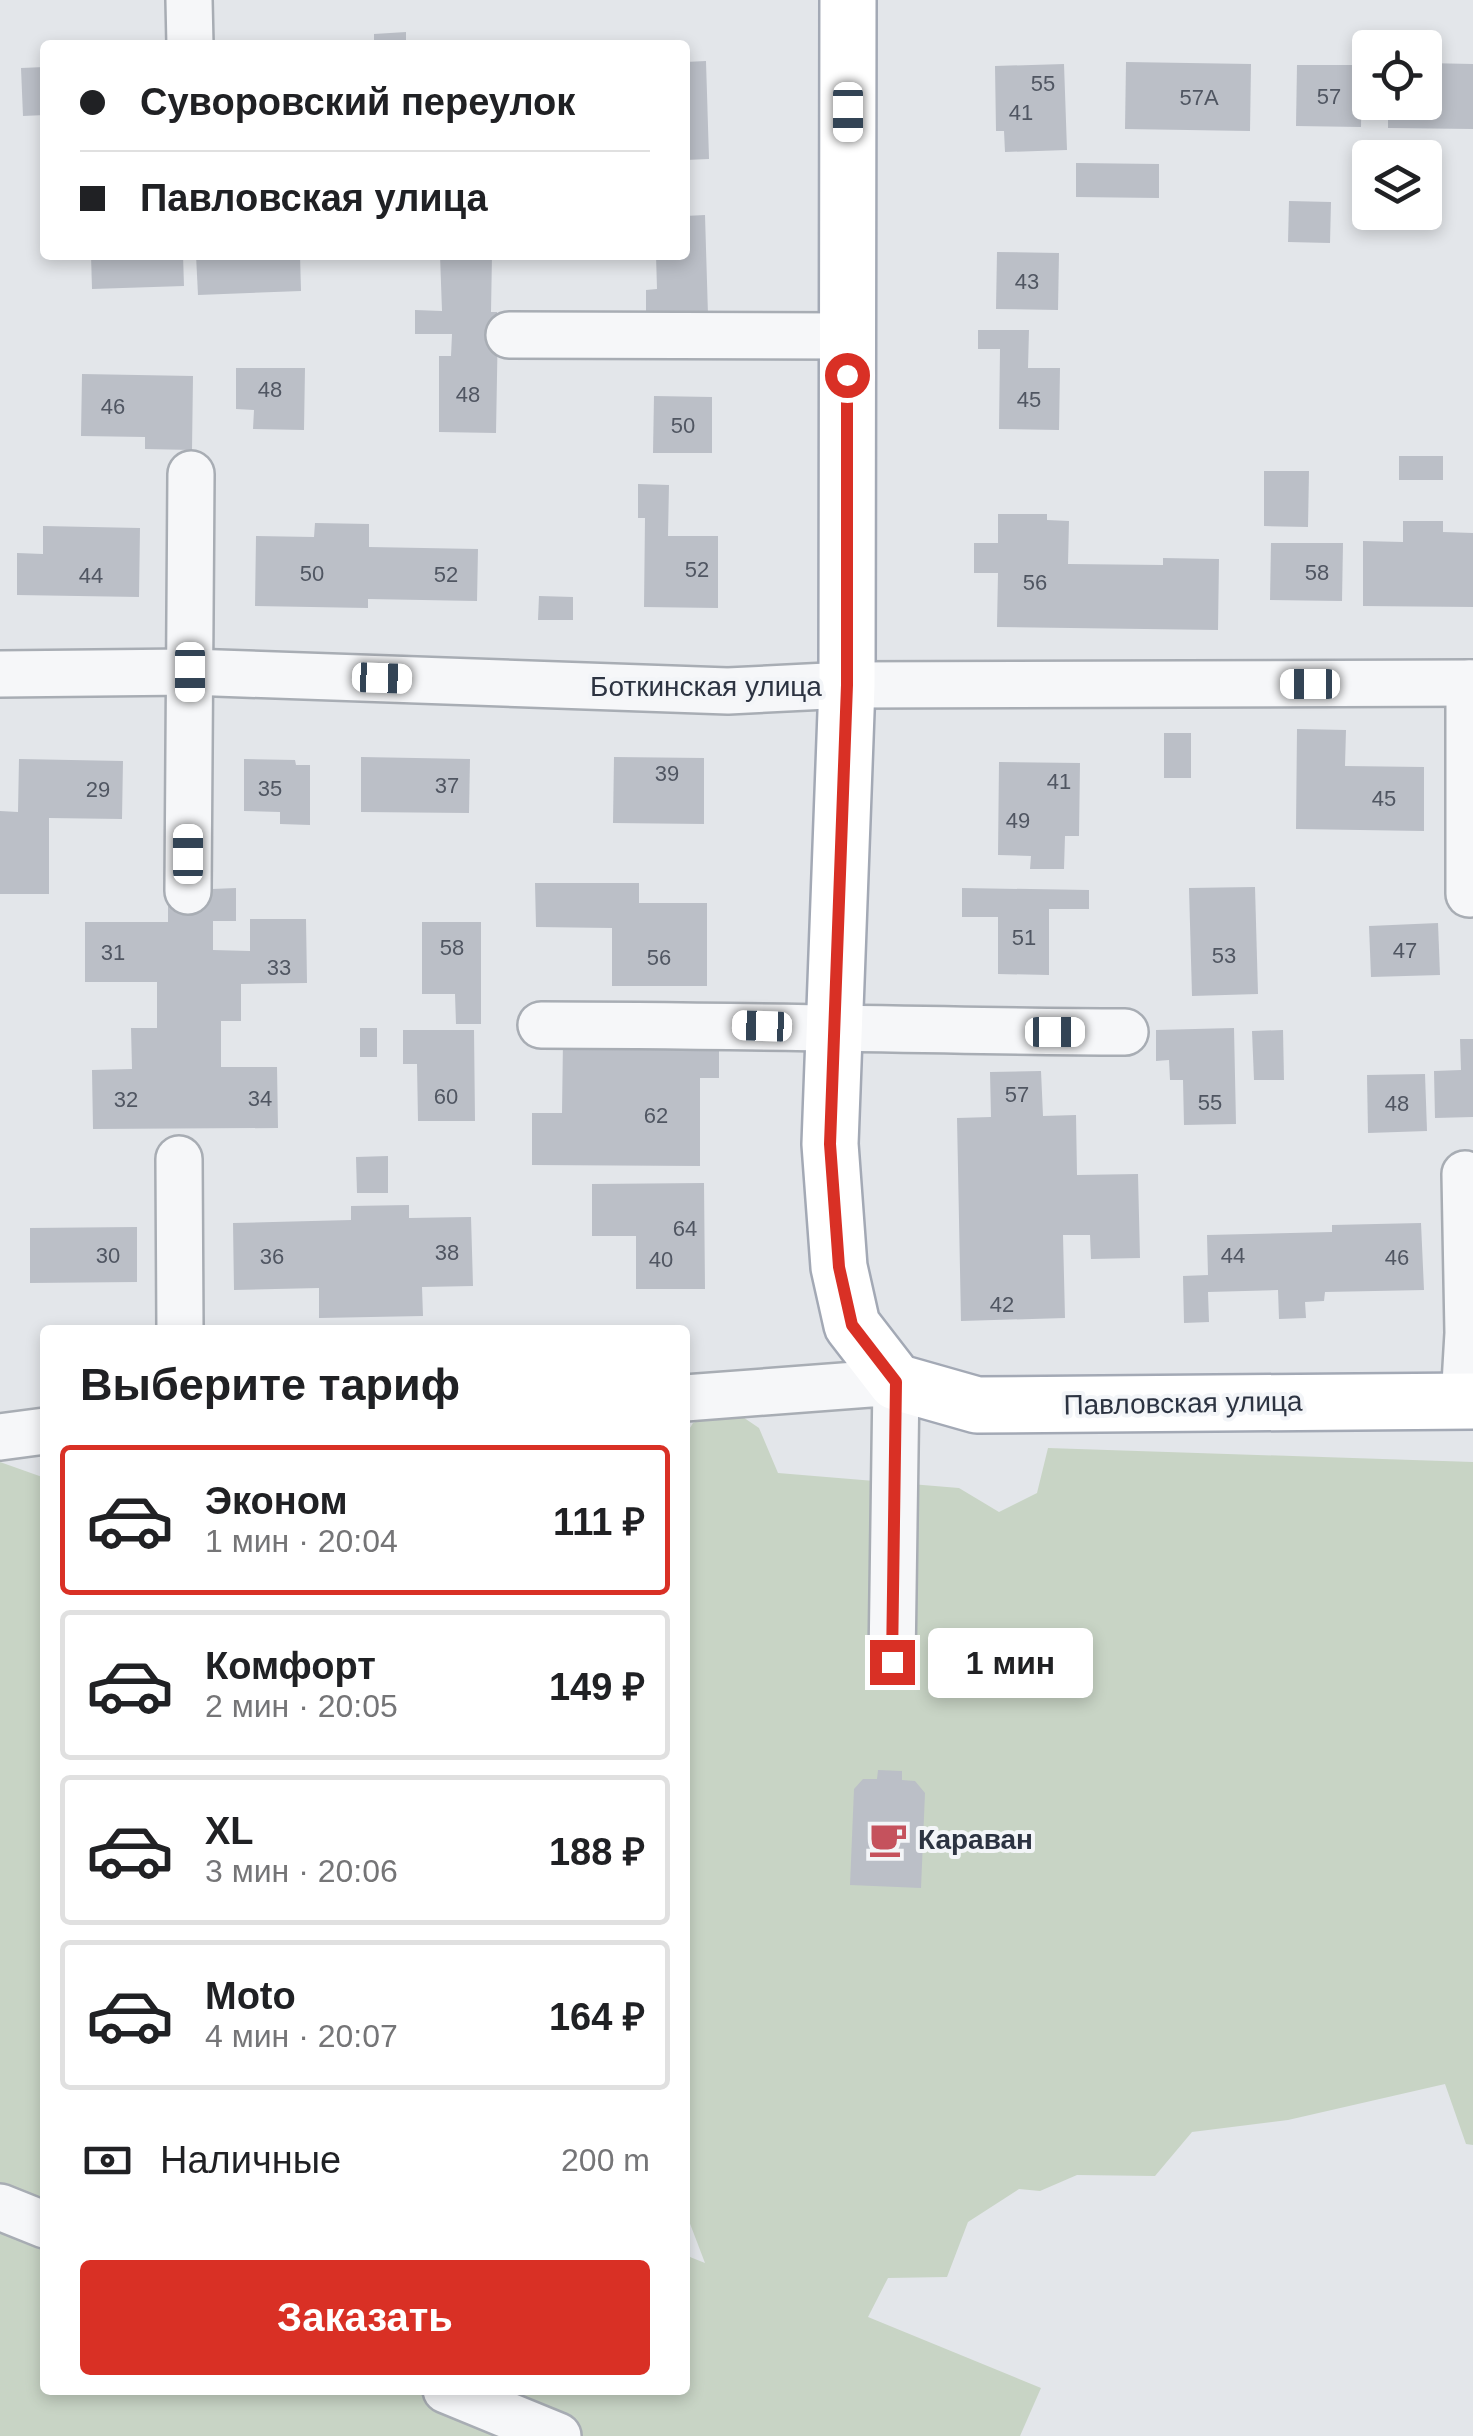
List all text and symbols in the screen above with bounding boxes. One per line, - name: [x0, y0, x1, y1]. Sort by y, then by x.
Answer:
- map controls: [1352, 30, 1442, 230]
- button: locate: [1352, 30, 1442, 120]
- house number: 55: [1031, 71, 1055, 96]
- text: Суворовский переулок: [140, 81, 575, 123]
- car: [833, 82, 863, 142]
- house number: 57: [1317, 84, 1341, 109]
- house number: 57А: [1179, 85, 1219, 110]
- house number: 41: [1009, 100, 1033, 125]
- button: layers: [1352, 140, 1442, 230]
- text: Павловская улица: [140, 177, 488, 219]
- house number: 43: [1015, 269, 1039, 294]
- route start: [825, 353, 870, 398]
- house number: 48: [258, 377, 282, 402]
- house number: 48: [456, 382, 480, 407]
- house number: 45: [1017, 387, 1041, 412]
- house number: 46: [101, 394, 125, 419]
- house number: 50: [671, 413, 695, 438]
- house number: 52: [685, 557, 709, 582]
- house number: 58: [1305, 560, 1329, 585]
- house number: 50: [300, 561, 324, 586]
- house number: 52: [434, 562, 458, 587]
- house number: 44: [79, 563, 103, 588]
- house number: 56: [1023, 570, 1047, 595]
- car: [175, 642, 205, 702]
- car: [351, 662, 413, 694]
- car: [1280, 669, 1340, 699]
- street label: Боткинская улица: [590, 671, 822, 702]
- house number: 39: [655, 761, 679, 786]
- house number: 41: [1047, 769, 1071, 794]
- house number: 37: [435, 773, 459, 798]
- house number: 35: [258, 776, 282, 801]
- house number: 29: [86, 777, 110, 802]
- house number: 45: [1372, 786, 1396, 811]
- house number: 49: [1006, 808, 1030, 833]
- car: [173, 824, 203, 884]
- house number: 51: [1012, 925, 1036, 950]
- house number: 58: [440, 935, 464, 960]
- house number: 47: [1393, 938, 1417, 963]
- house number: 31: [101, 940, 125, 965]
- house number: 53: [1212, 943, 1236, 968]
- house number: 56: [647, 945, 671, 970]
- house number: 33: [267, 955, 291, 980]
- car: [731, 1010, 793, 1042]
- car: [1025, 1017, 1085, 1047]
- house number: 57: [1005, 1082, 1029, 1107]
- house number: 60: [434, 1084, 458, 1109]
- house number: 34: [248, 1086, 272, 1111]
- house number: 32: [114, 1087, 138, 1112]
- house number: 55: [1198, 1090, 1222, 1115]
- house number: 48: [1385, 1091, 1409, 1116]
- house number: 62: [644, 1103, 668, 1128]
- house number: 64: [673, 1216, 697, 1241]
- house number: 38: [435, 1240, 459, 1265]
- house number: 30: [96, 1243, 120, 1268]
- house number: 44: [1221, 1243, 1245, 1268]
- house number: 36: [260, 1244, 284, 1269]
- house number: 46: [1385, 1245, 1409, 1270]
- house number: 40: [649, 1247, 673, 1272]
- house number: 42: [990, 1292, 1014, 1317]
- text: Выберите тариф: [80, 1359, 460, 1410]
- street label: Павловская улица: [1063, 1385, 1303, 1421]
- icon: car: [85, 1475, 175, 1565]
- text: Эконом: [205, 1480, 348, 1522]
- text: 111 ₽: [553, 1501, 645, 1543]
- text: 1 мин · 20:04: [205, 1523, 398, 1559]
- callout: 1 мин: [927, 1627, 1092, 1697]
- icon: car: [85, 1640, 175, 1730]
- route end: [870, 1640, 915, 1685]
- text: Комфорт: [205, 1645, 376, 1687]
- text: 1 мин: [966, 1645, 1055, 1681]
- text: 149 ₽: [549, 1666, 645, 1708]
- text: 2 мин · 20:05: [205, 1688, 398, 1724]
- icon: car: [85, 1805, 175, 1895]
- text: XL: [205, 1810, 254, 1852]
- cafe icon: Караван: [867, 1818, 909, 1860]
- place label: Караван: [918, 1824, 1033, 1855]
- text: 188 ₽: [549, 1831, 645, 1873]
- text: 3 мин · 20:06: [205, 1853, 398, 1889]
- icon: car: [85, 1970, 175, 2060]
- text: Moto: [205, 1975, 296, 2017]
- text: 164 ₽: [549, 1996, 645, 2038]
- text: 4 мин · 20:07: [205, 2018, 398, 2054]
- icon: cash: [80, 2133, 135, 2188]
- text: Наличные: [160, 2139, 341, 2181]
- text: 200 m: [561, 2142, 650, 2178]
- button: Заказать: [80, 2260, 650, 2375]

